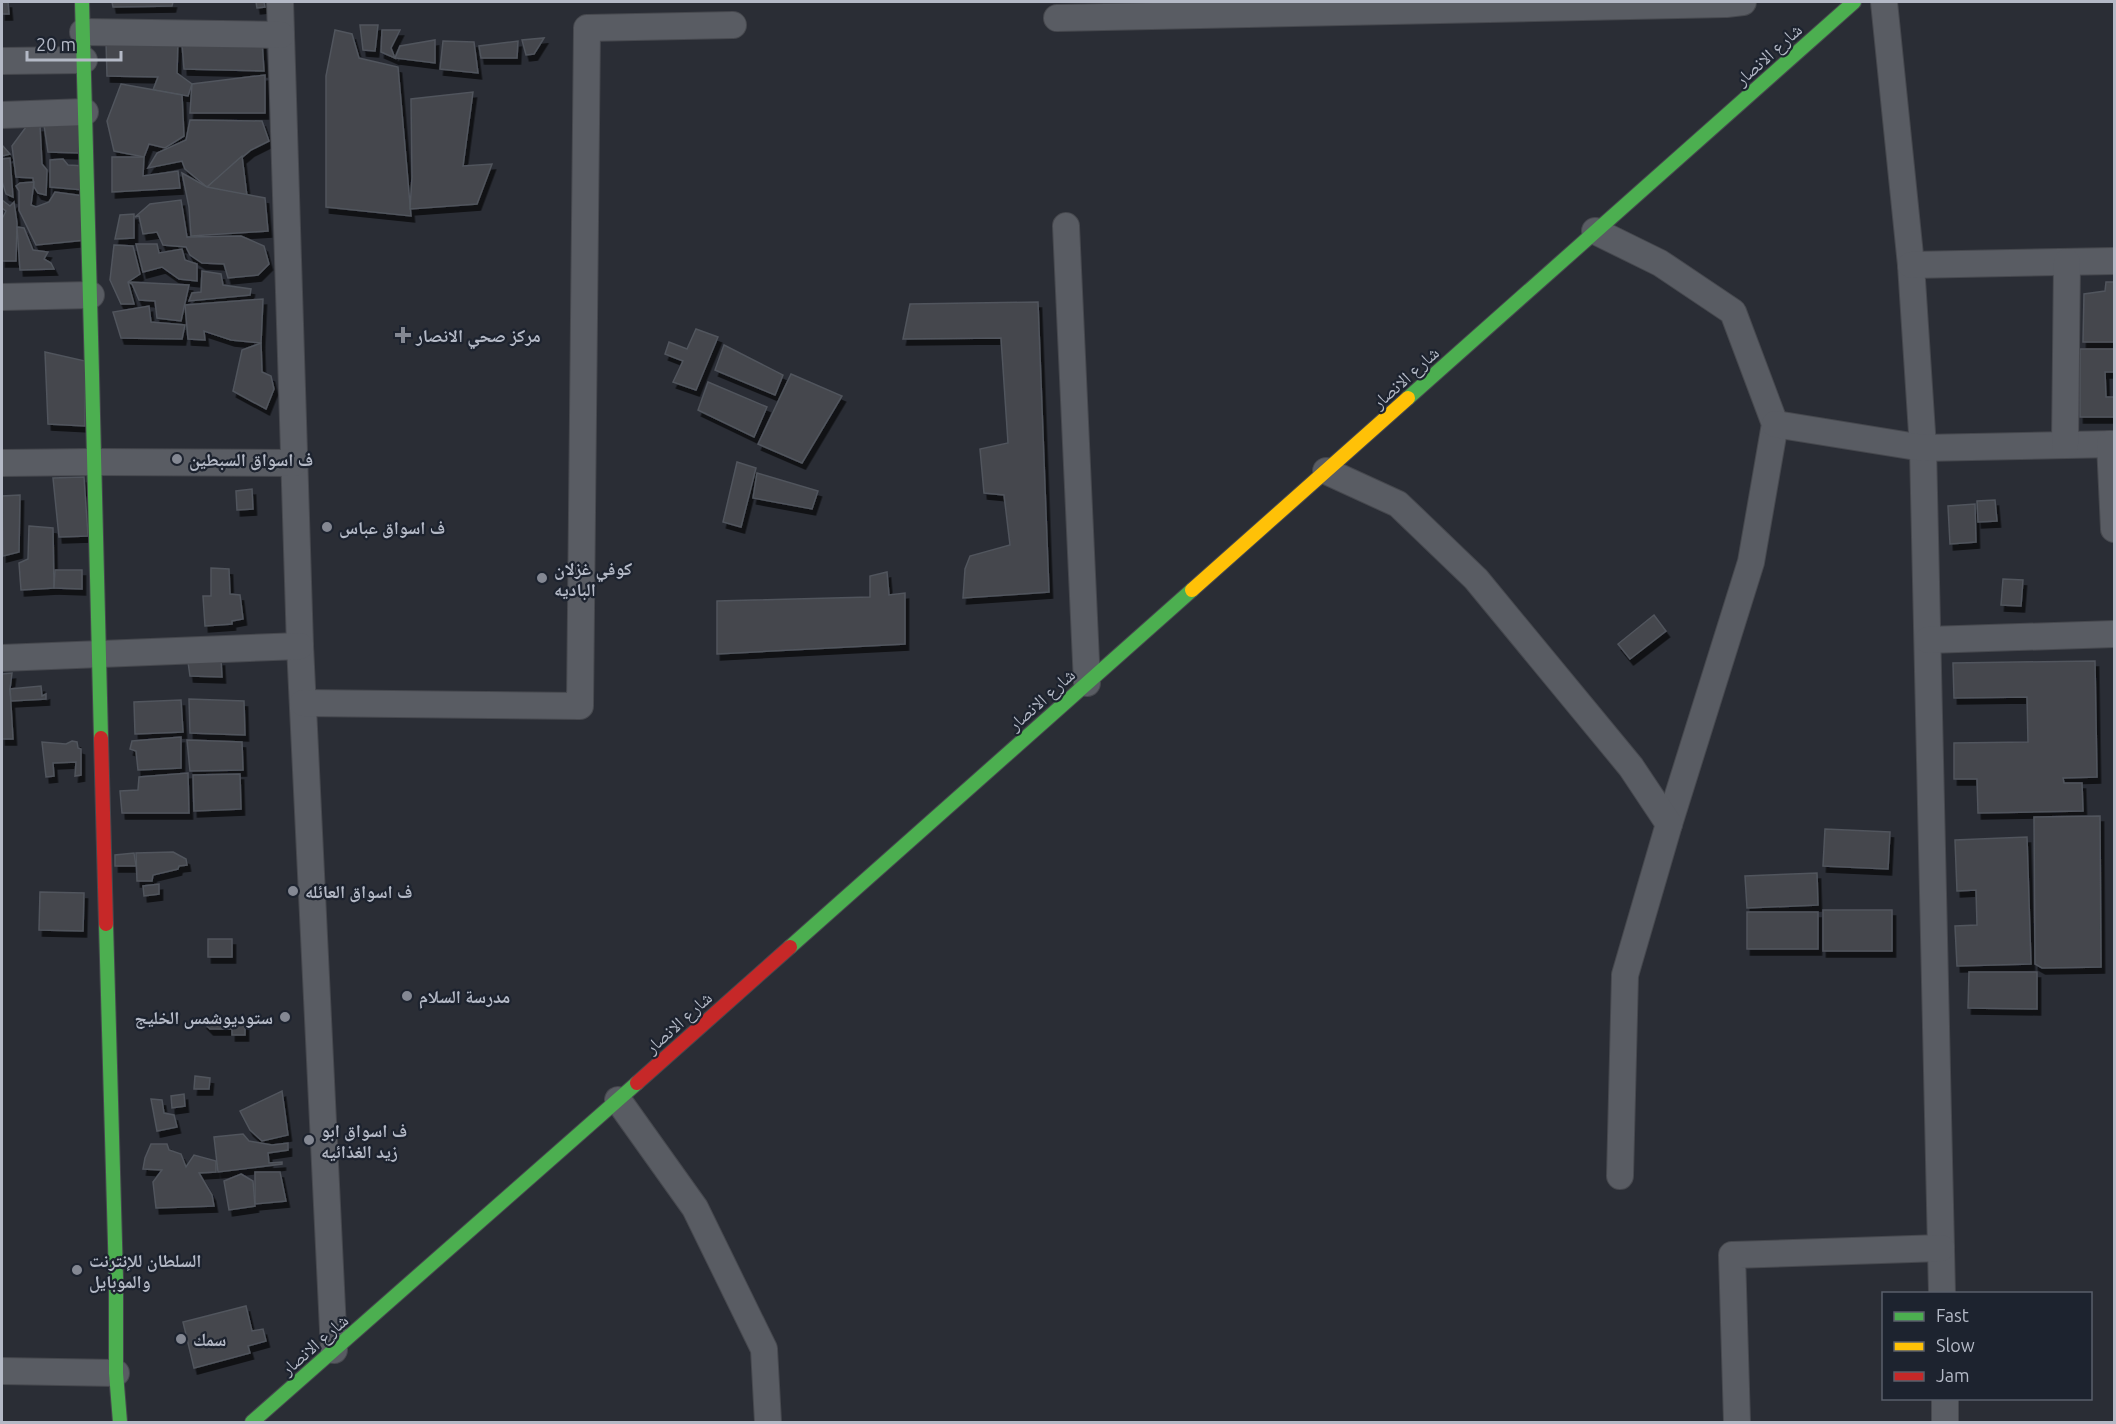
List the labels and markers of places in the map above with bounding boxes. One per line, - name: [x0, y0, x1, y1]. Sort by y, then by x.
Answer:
- place label: مركز صحي الانصار: [415, 325, 541, 350]
- marker: مركز صحي الانصار: [394, 326, 412, 344]
- place label: ف اسواق السبطين: [189, 449, 313, 471]
- marker: ف اسواق السبطين: [170, 452, 184, 466]
- place label: ف اسواق عباس: [339, 517, 445, 539]
- marker: ف اسواق عباس: [320, 520, 334, 534]
- place label: كوفي غزلان الباديه: [554, 558, 632, 601]
- marker: كوفي غزلان الباديه: [535, 571, 549, 585]
- place label: ف اسواق العائله: [305, 881, 412, 903]
- marker: ف اسواق العائله: [286, 884, 300, 898]
- place label: مدرسة السلام: [419, 986, 510, 1009]
- marker: مدرسة السلام: [400, 989, 414, 1003]
- place label: ستوديوشمس الخليج: [135, 1007, 273, 1030]
- marker: ستوديوشمس الخليج: [278, 1010, 292, 1024]
- place label: ف اسواق ابو زيد الغذائيه: [321, 1120, 407, 1162]
- marker: ف اسواق ابو زيد الغذائيه: [302, 1133, 316, 1147]
- place label: السلطان للإنترنت والموبايل: [89, 1250, 201, 1293]
- marker: السلطان للإنترنت والموبايل: [70, 1263, 84, 1277]
- place label: سمك: [193, 1329, 226, 1349]
- marker: سمك: [174, 1332, 188, 1346]

